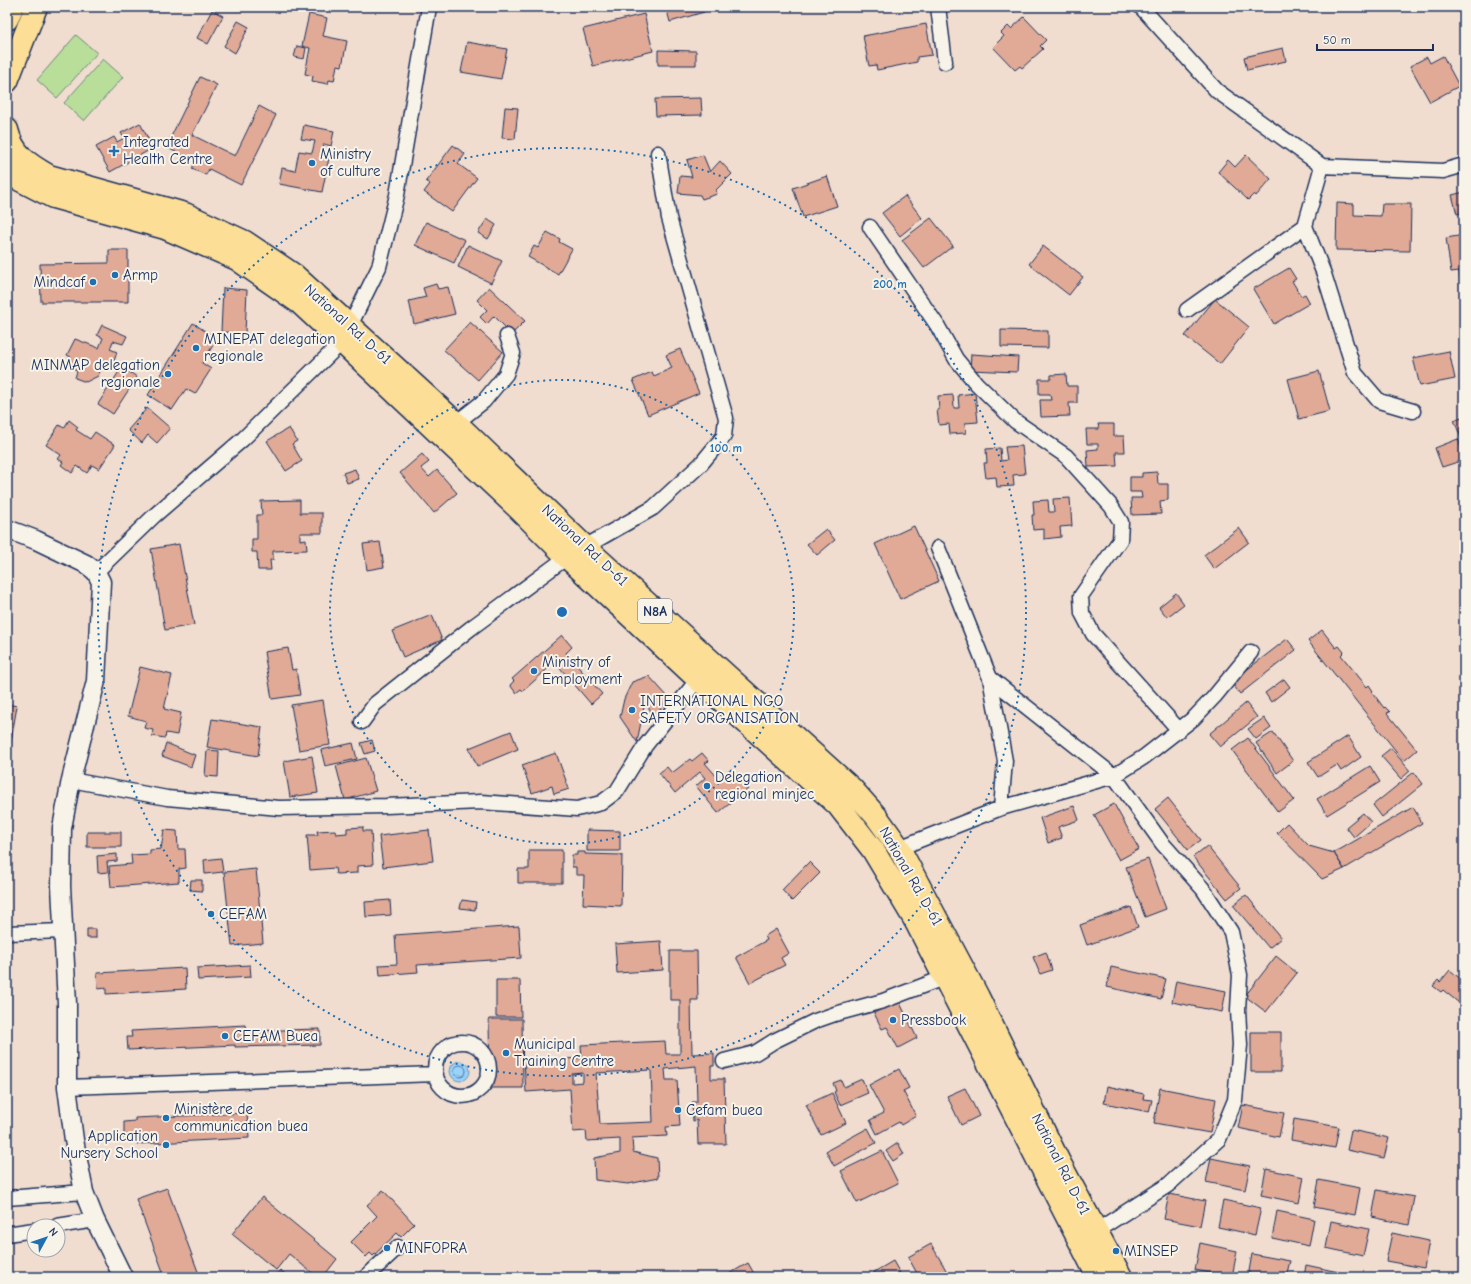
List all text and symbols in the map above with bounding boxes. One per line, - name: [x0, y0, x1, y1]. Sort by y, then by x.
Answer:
- scale bar: [1317, 26, 1433, 52]
- text: 50 m: [1323, 33, 1351, 47]
- place label: Integrated Health Centre: [123, 133, 213, 168]
- marker: Integrated Health Centre: [108, 145, 120, 157]
- place label: Ministry of culture: [320, 145, 381, 180]
- marker: Ministry of culture: [307, 158, 317, 168]
- place label: Armp: [123, 266, 158, 284]
- marker: Armp: [110, 270, 120, 280]
- place label: Mindcaf: [34, 273, 86, 291]
- marker: Mindcaf: [88, 277, 98, 287]
- text: 200 m: [873, 277, 907, 291]
- street label: National Rd. D-61: [301, 280, 395, 368]
- place label: MINEPAT delegation regionale: [204, 330, 335, 365]
- marker: MINEPAT delegation regionale: [191, 343, 201, 353]
- place label: MINMAP delegation regionale: [31, 356, 160, 391]
- marker: MINMAP delegation regionale: [163, 369, 173, 379]
- text: 100 m: [710, 441, 742, 455]
- street label: National Rd. D-61: [538, 501, 632, 590]
- road number: N8A: [638, 599, 672, 623]
- centre of rings: [555, 605, 569, 619]
- place label: Ministry of Employment: [542, 653, 622, 688]
- marker: Ministry of Employment: [529, 666, 539, 676]
- place label: INTERNATIONAL NGO SAFETY ORGANISATION: [640, 692, 799, 727]
- marker: INTERNATIONAL NGO SAFETY ORGANISATION: [627, 705, 637, 715]
- place label: Delegation regional minjec: [715, 768, 814, 803]
- marker: Delegation regional minjec: [702, 781, 712, 791]
- street label: National Rd. D-61: [875, 823, 947, 929]
- place label: CEFAM: [219, 905, 267, 923]
- marker: CEFAM: [206, 909, 216, 919]
- place label: Pressbook: [901, 1011, 967, 1029]
- marker: Pressbook: [888, 1015, 898, 1025]
- place label: CEFAM Buea: [233, 1027, 318, 1045]
- marker: CEFAM Buea: [220, 1031, 230, 1041]
- place label: Municipal Training Centre: [514, 1035, 615, 1070]
- marker: Municipal Training Centre: [501, 1048, 511, 1058]
- place label: Ministère de communication buea: [174, 1100, 308, 1135]
- place label: Cefam buea: [686, 1101, 763, 1119]
- marker: Cefam buea: [673, 1105, 683, 1115]
- street label: National Rd. D-61: [1028, 1110, 1094, 1218]
- marker: Ministère de communication buea: [161, 1113, 171, 1123]
- place label: Application Nursery School: [60, 1127, 158, 1162]
- marker: Application Nursery School: [161, 1140, 171, 1150]
- north arrow: [26, 1218, 66, 1258]
- text: N: [46, 1225, 61, 1239]
- place label: MINFOPRA: [395, 1239, 468, 1257]
- place label: MINSEP: [1124, 1242, 1179, 1260]
- marker: MINFOPRA: [382, 1243, 392, 1253]
- marker: MINSEP: [1111, 1246, 1121, 1256]

